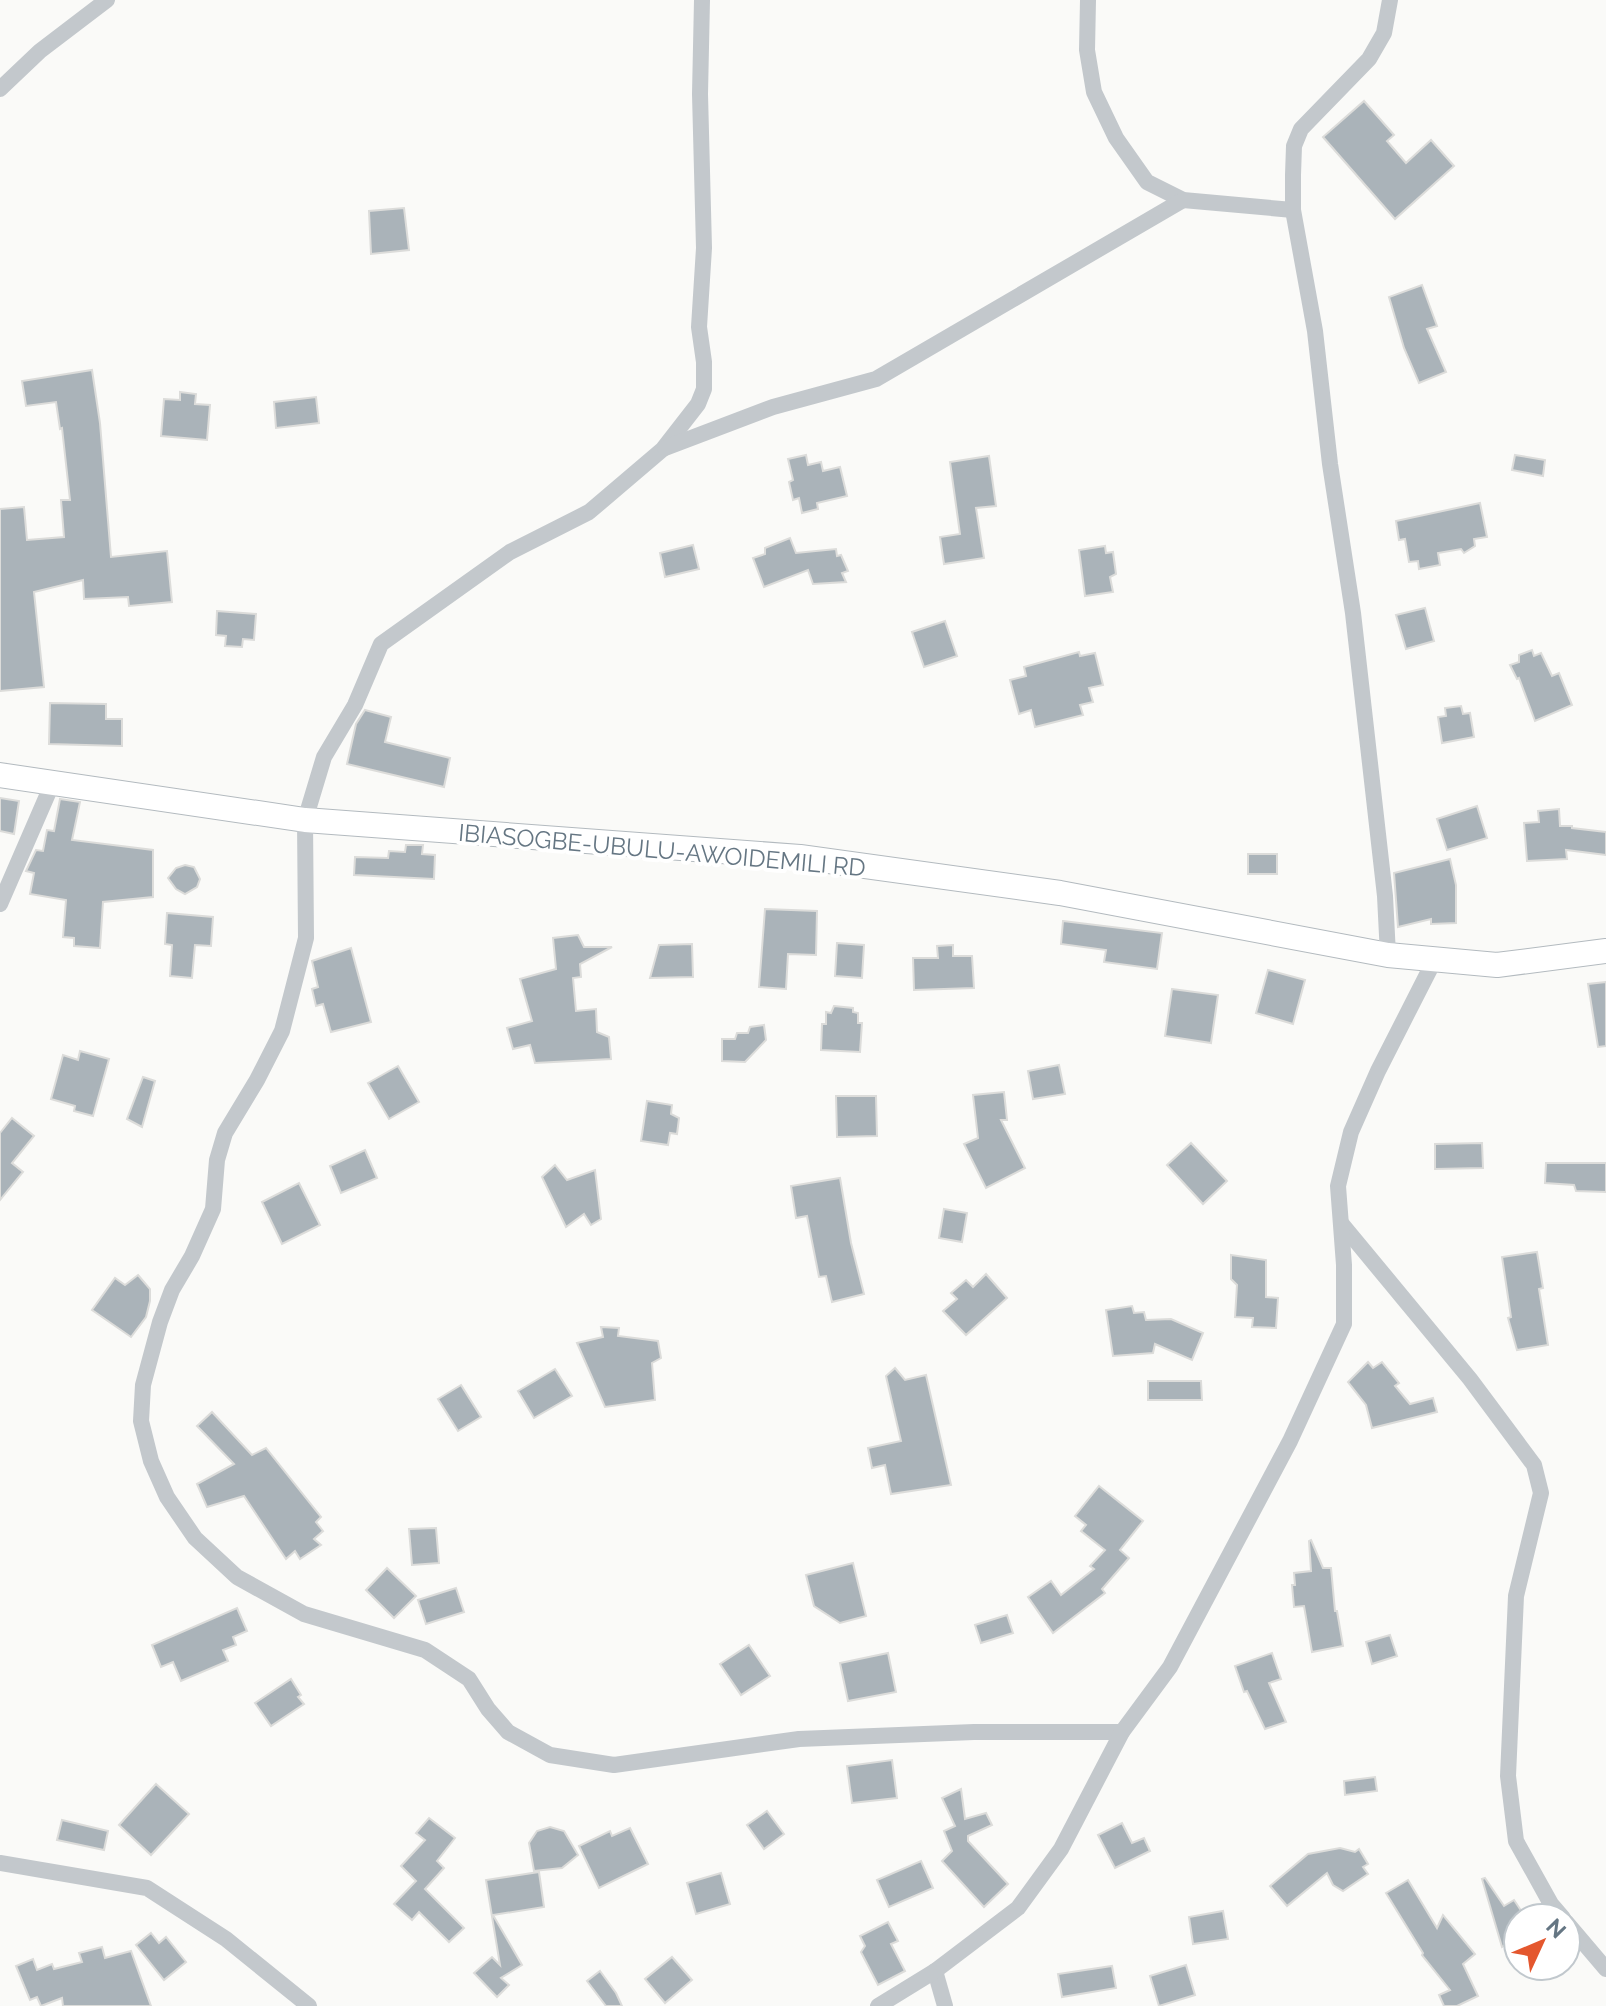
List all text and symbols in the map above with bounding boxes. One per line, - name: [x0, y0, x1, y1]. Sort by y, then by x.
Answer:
- street label: IBIASOGBE-UBULU-AWOIDEMILI RD: [457, 818, 867, 882]
- north arrow: [1502, 1902, 1582, 1982]
- text: N: [1541, 1913, 1572, 1943]

